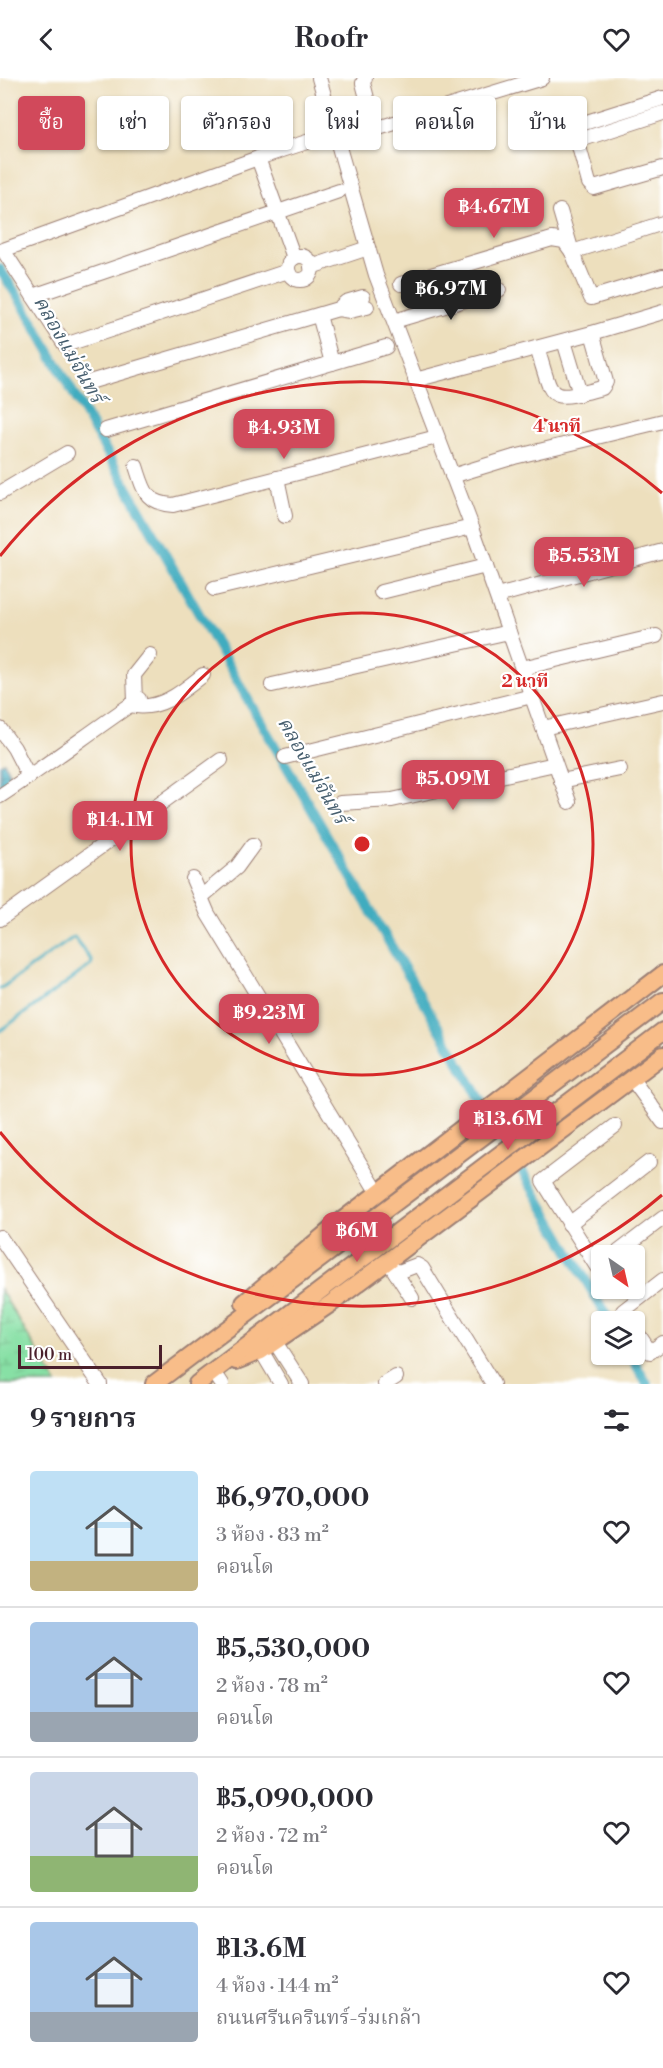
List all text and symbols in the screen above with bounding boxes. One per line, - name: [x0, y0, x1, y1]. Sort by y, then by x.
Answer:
- text: Roofr: [294, 22, 369, 56]
- icon: back: [30, 23, 63, 56]
- icon: heart: [600, 23, 633, 56]
- chip: ซื้อ: [18, 96, 85, 150]
- chip: เช่า: [97, 96, 169, 150]
- chip: ตัวกรอง: [181, 96, 293, 150]
- chip: ใหม่: [305, 96, 381, 150]
- chip: คอนโด: [393, 96, 496, 150]
- chip: บ้าน: [508, 96, 587, 150]
- pin: ฿4.67M: [445, 188, 543, 239]
- text: ฿4.67M: [458, 195, 530, 220]
- pin: ฿6.97M: [402, 270, 500, 321]
- text: ฿6.97M: [415, 277, 487, 302]
- water label: คลองแม่จันทร์: [27, 292, 111, 413]
- pin: ฿4.93M: [235, 409, 333, 460]
- text: 4 นาที: [533, 415, 581, 438]
- text: ฿4.93M: [247, 416, 321, 441]
- pin: ฿5.53M: [535, 537, 633, 588]
- text: ฿5.53M: [548, 544, 620, 569]
- text: 2 นาที: [501, 670, 549, 693]
- water label: คลองแม่จันทร์: [271, 713, 355, 834]
- pin: ฿5.09M: [404, 760, 502, 811]
- text: ฿5.09M: [416, 767, 490, 792]
- pin: ฿14.1M: [71, 801, 169, 852]
- text: ฿14.1M: [86, 808, 154, 833]
- centre of rings: [352, 834, 372, 854]
- pin: ฿9.23M: [220, 994, 318, 1045]
- text: ฿9.23M: [233, 1001, 305, 1026]
- pin: ฿13.6M: [459, 1100, 557, 1151]
- text: ฿13.6M: [473, 1107, 543, 1132]
- pin: ฿6M: [328, 1212, 386, 1263]
- text: ฿6M: [336, 1219, 378, 1244]
- north arrow: [591, 1245, 645, 1299]
- map controls: [591, 1245, 645, 1365]
- button: layers: [591, 1311, 645, 1365]
- scale bar: [18, 1342, 162, 1370]
- text: 100 m: [27, 1345, 72, 1365]
- text: 9 รายการ: [30, 1403, 136, 1435]
- icon: filters: [600, 1404, 633, 1437]
- text: ฿6,970,000: [216, 1482, 369, 1514]
- icon: home: [78, 1495, 150, 1567]
- icon: heart: [600, 1515, 633, 1548]
- text: 3 ห้อง · 83 m²: [216, 1523, 329, 1548]
- text: คอนโด: [216, 1555, 274, 1580]
- text: ฿5,530,000: [216, 1633, 370, 1665]
- icon: home: [78, 1646, 150, 1718]
- icon: heart: [600, 1666, 633, 1699]
- text: 2 ห้อง · 78 m²: [216, 1674, 328, 1699]
- text: คอนโด: [216, 1706, 274, 1731]
- text: ฿5,090,000: [216, 1783, 374, 1815]
- icon: home: [78, 1796, 150, 1868]
- icon: heart: [600, 1816, 633, 1849]
- text: 2 ห้อง · 72 m²: [216, 1824, 327, 1849]
- text: คอนโด: [216, 1856, 274, 1881]
- text: ฿13.6M: [216, 1933, 306, 1965]
- icon: home: [78, 1946, 150, 2018]
- icon: heart: [600, 1966, 633, 1999]
- text: 4 ห้อง · 144 m²: [216, 1974, 338, 1999]
- text: ถนนศรีนครินทร์-ร่มเกล้า: [216, 2006, 421, 2031]

